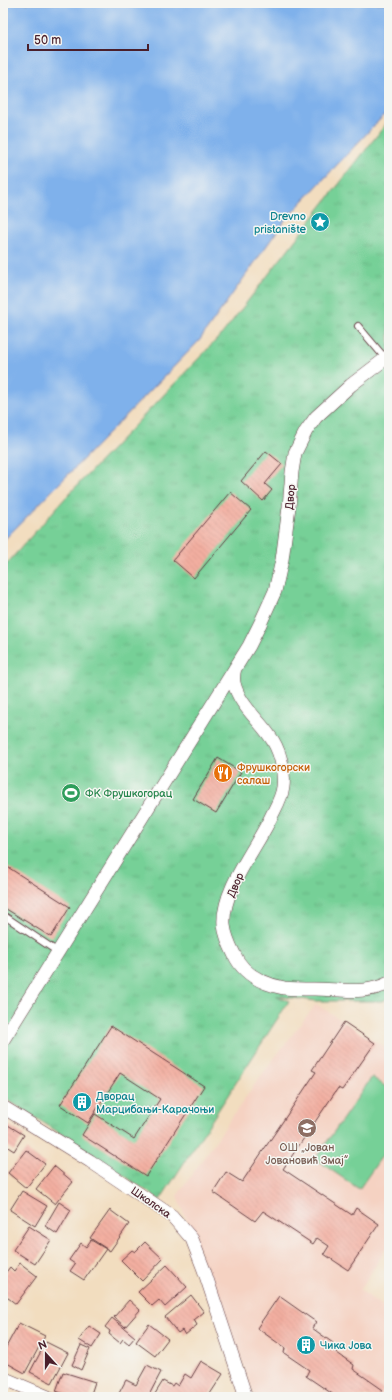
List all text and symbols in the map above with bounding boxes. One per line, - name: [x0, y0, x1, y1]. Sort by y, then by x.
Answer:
- scale bar: [28, 26, 148, 52]
- text: 50 m: [34, 33, 61, 48]
- place label: Drevno pristanište: [254, 210, 306, 236]
- place icon: Drevno pristanište: [309, 211, 331, 233]
- street label: Двор: [283, 483, 298, 510]
- place label: Фрушкогорски салаш: [237, 761, 310, 787]
- restaurant icon: Фрушкогорски салаш: [212, 762, 234, 784]
- sports icon: ФК Фрушкогорац: [60, 782, 82, 804]
- place label: ФК Фрушкогорац: [85, 787, 173, 800]
- street label: Двор: [224, 870, 247, 899]
- place label: Дворац Марцибањи-Карачоњи: [96, 1090, 214, 1116]
- building icon: Дворац Марцибањи-Карачоњи: [71, 1091, 93, 1113]
- school or university icon: ОШ „Јован Јовановић Змај”: [296, 1117, 318, 1139]
- place label: ОШ „Јован Јовановић Змај”: [266, 1141, 349, 1167]
- street label: Школска: [128, 1184, 174, 1221]
- north arrow: [26, 1334, 66, 1374]
- building icon: Чика Јова: [295, 1334, 317, 1356]
- text: N: [36, 1338, 49, 1353]
- place label: Чика Јова: [320, 1339, 372, 1352]

